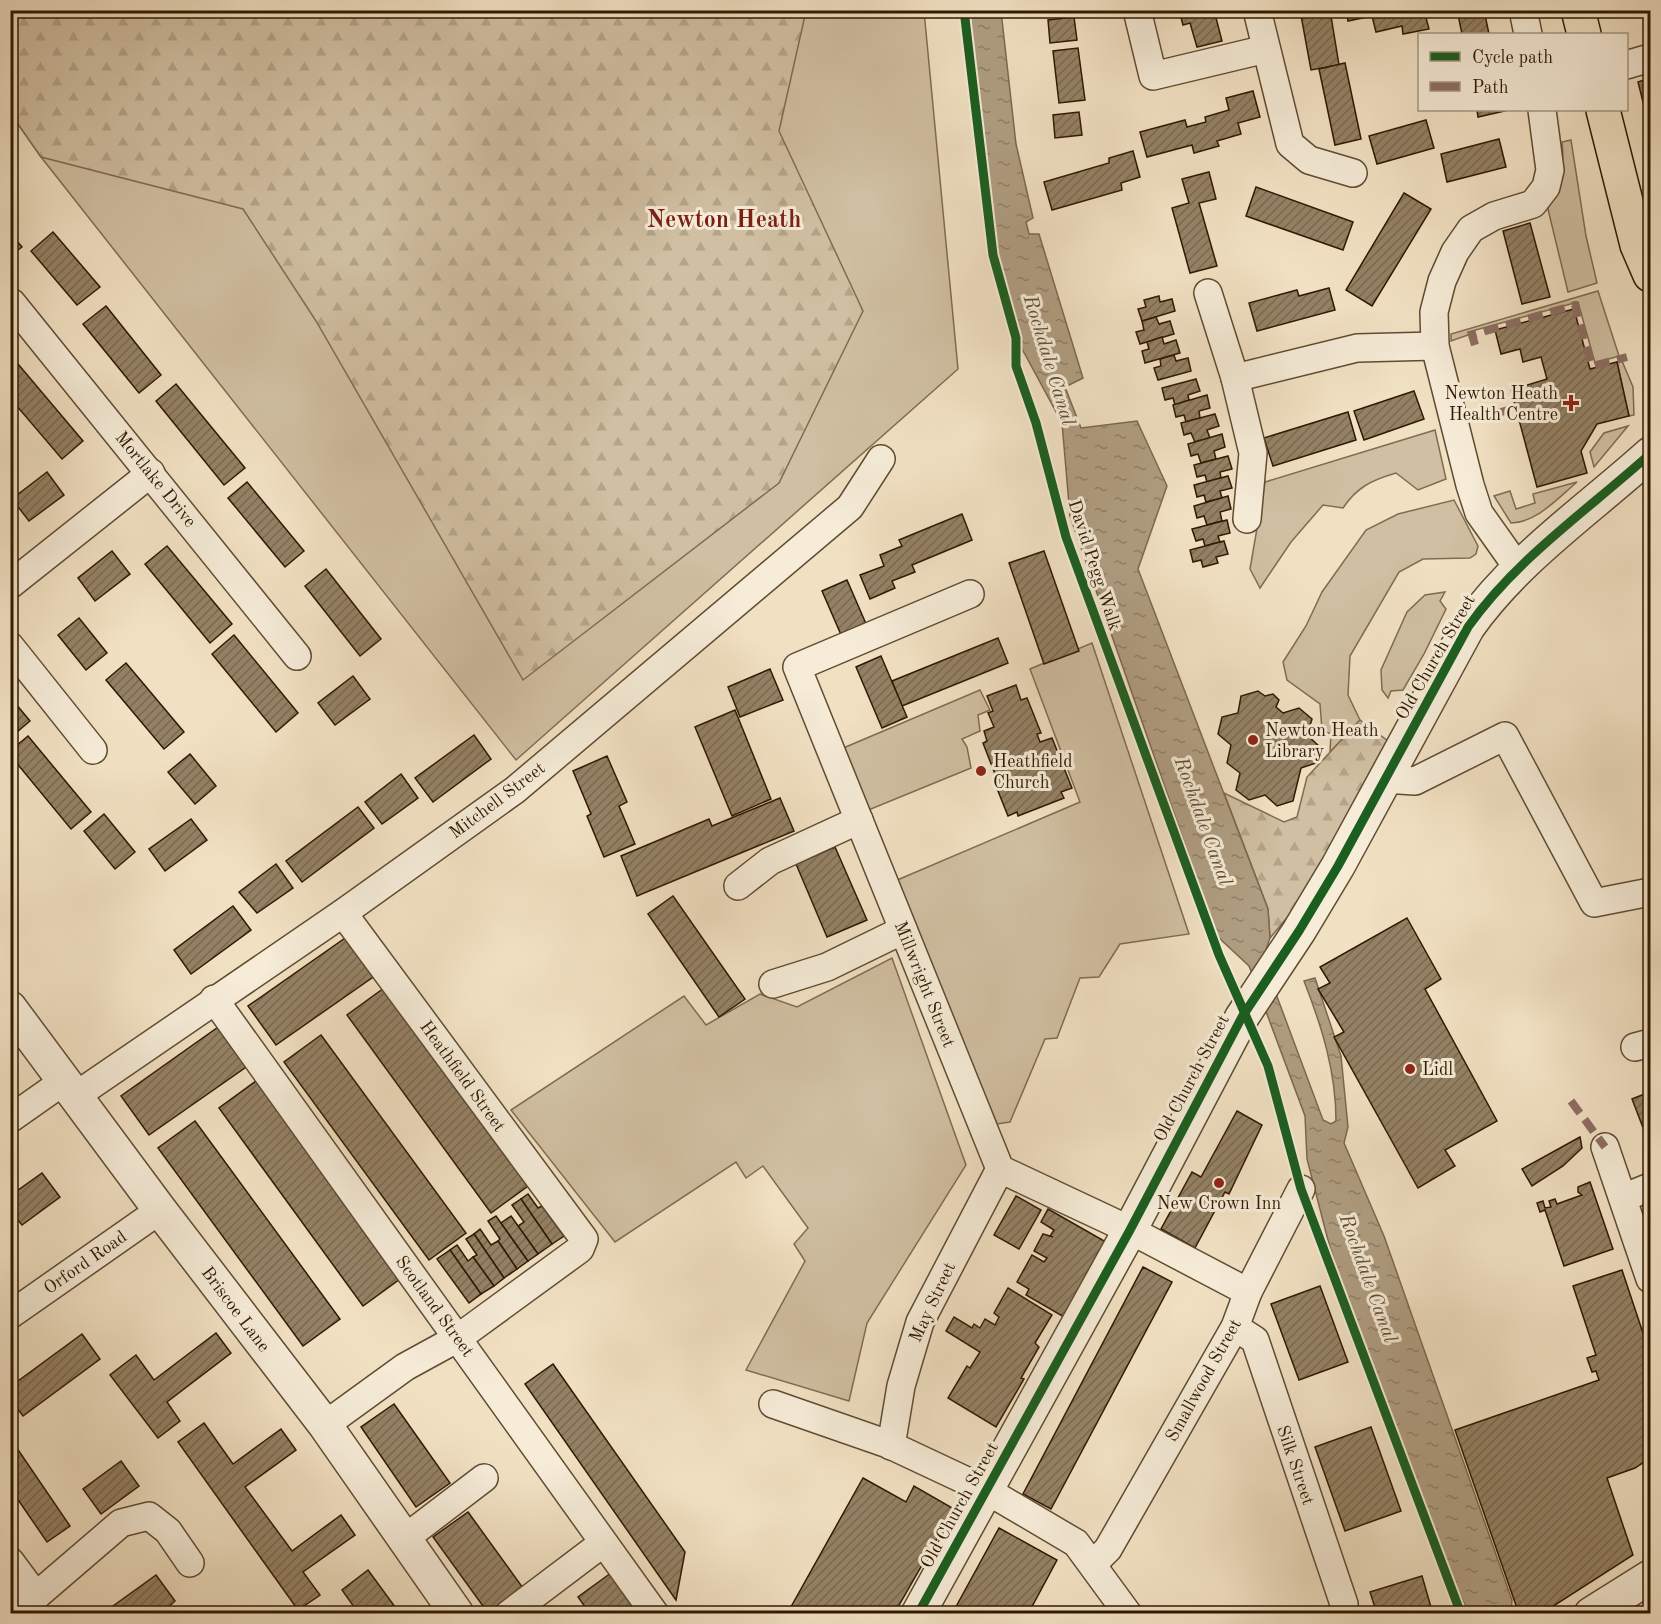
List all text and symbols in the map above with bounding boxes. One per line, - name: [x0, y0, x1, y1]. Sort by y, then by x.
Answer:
- legend: [1418, 33, 1628, 111]
- text: Cycle path: [1472, 49, 1553, 67]
- text: Path: [1472, 79, 1509, 97]
- district label: Newton Heath: [647, 209, 801, 233]
- water label: Rochdale Canal: [1018, 292, 1077, 428]
- place label: Newton Heath Health Centre: [1444, 385, 1558, 424]
- marker: Newton Heath Health Centre: [1562, 394, 1580, 412]
- street label: Mortlake Drive: [111, 428, 199, 531]
- street label: David Pegg Walk: [1064, 498, 1124, 633]
- street label: Old Church Street: [1393, 592, 1479, 723]
- place label: Newton Heath Library: [1265, 722, 1379, 761]
- marker: Newton Heath Library: [1246, 733, 1260, 747]
- place label: Heathfield Church: [993, 753, 1073, 792]
- water label: Rochdale Canal: [1169, 754, 1235, 889]
- street label: Mitchell Street: [446, 759, 549, 842]
- marker: Heathfield Church: [974, 764, 988, 778]
- street label: Millwright Street: [891, 919, 958, 1050]
- street label: Old Church Street: [1151, 1012, 1233, 1145]
- street label: Heathfield Street: [416, 1018, 508, 1135]
- place label: Lidl: [1422, 1061, 1453, 1079]
- marker: Lidl: [1403, 1062, 1417, 1076]
- marker: New Crown Inn: [1212, 1176, 1226, 1190]
- place label: New Crown Inn: [1157, 1195, 1282, 1213]
- water label: Rochdale Canal: [1334, 1211, 1400, 1346]
- street label: Orford Road: [41, 1228, 130, 1298]
- street label: Scotland Street: [392, 1253, 477, 1360]
- street label: May Street: [907, 1260, 959, 1345]
- street label: Briscoe Lane: [197, 1264, 273, 1356]
- street label: Smallwood Street: [1163, 1316, 1245, 1445]
- street label: Silk Street: [1273, 1423, 1317, 1507]
- street label: Old Church Street: [918, 1439, 1002, 1572]

